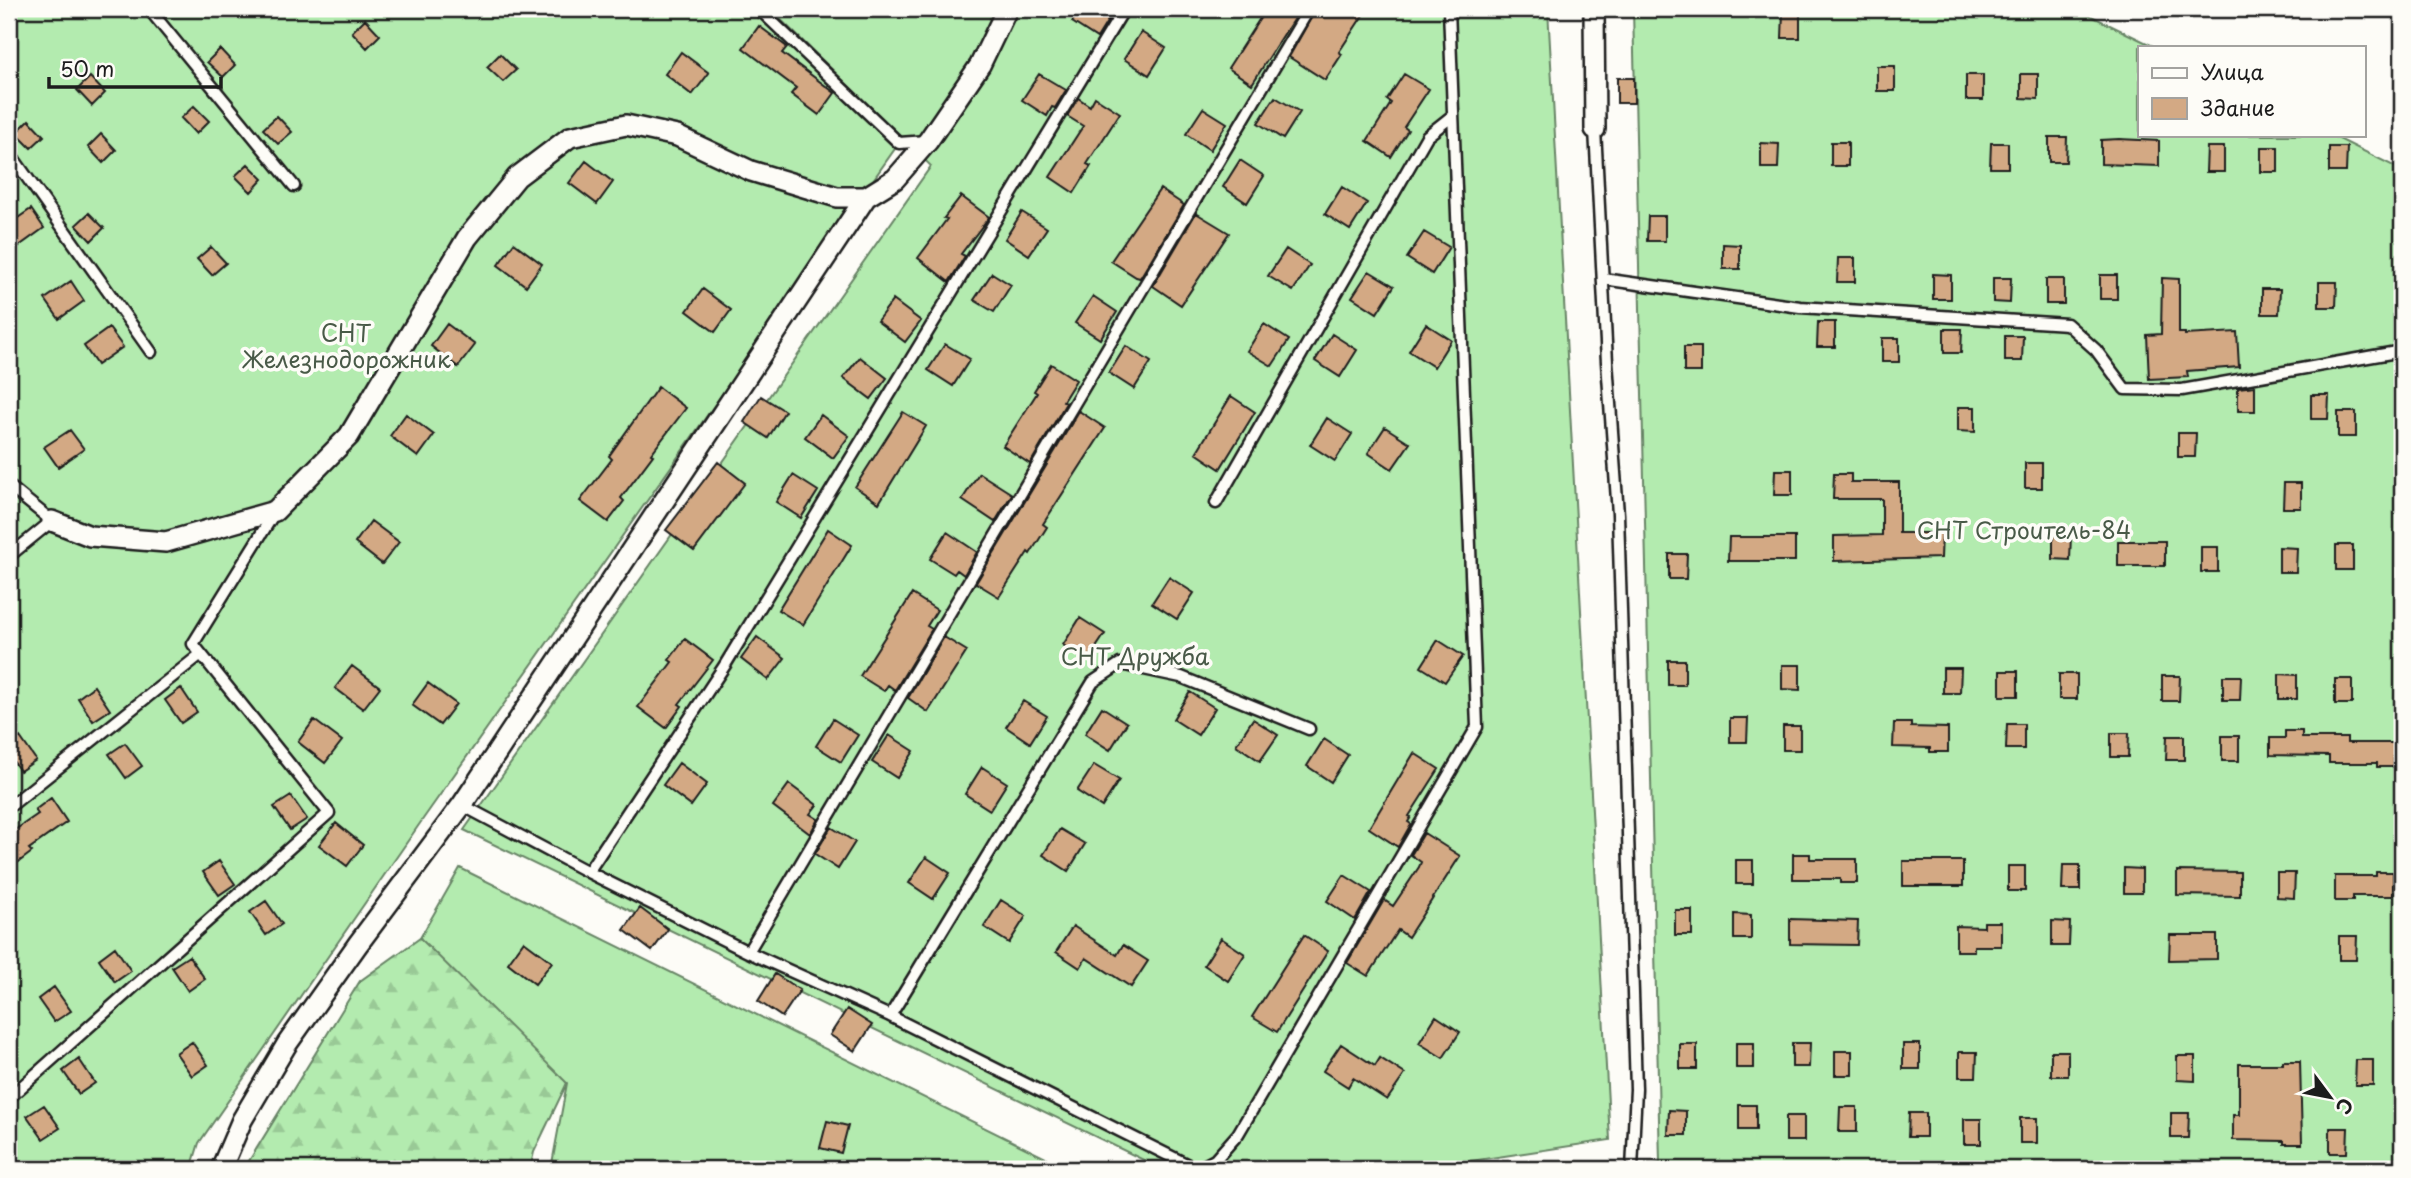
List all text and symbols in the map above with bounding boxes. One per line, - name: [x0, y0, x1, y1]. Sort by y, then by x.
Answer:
- scale bar: [49, 46, 220, 90]
- legend: [2138, 46, 2366, 136]
- text: 50 m: [60, 52, 114, 84]
- text: Улица: [2201, 55, 2264, 87]
- text: Здание: [2201, 91, 2275, 123]
- park label: СНТ Железнодорожник: [241, 315, 451, 376]
- park label: СНТ Строитель-84: [1917, 512, 2131, 547]
- park label: СНТ Дружба: [1061, 638, 1210, 673]
- north arrow: [2296, 1062, 2366, 1132]
- text: С: [2330, 1093, 2361, 1120]

